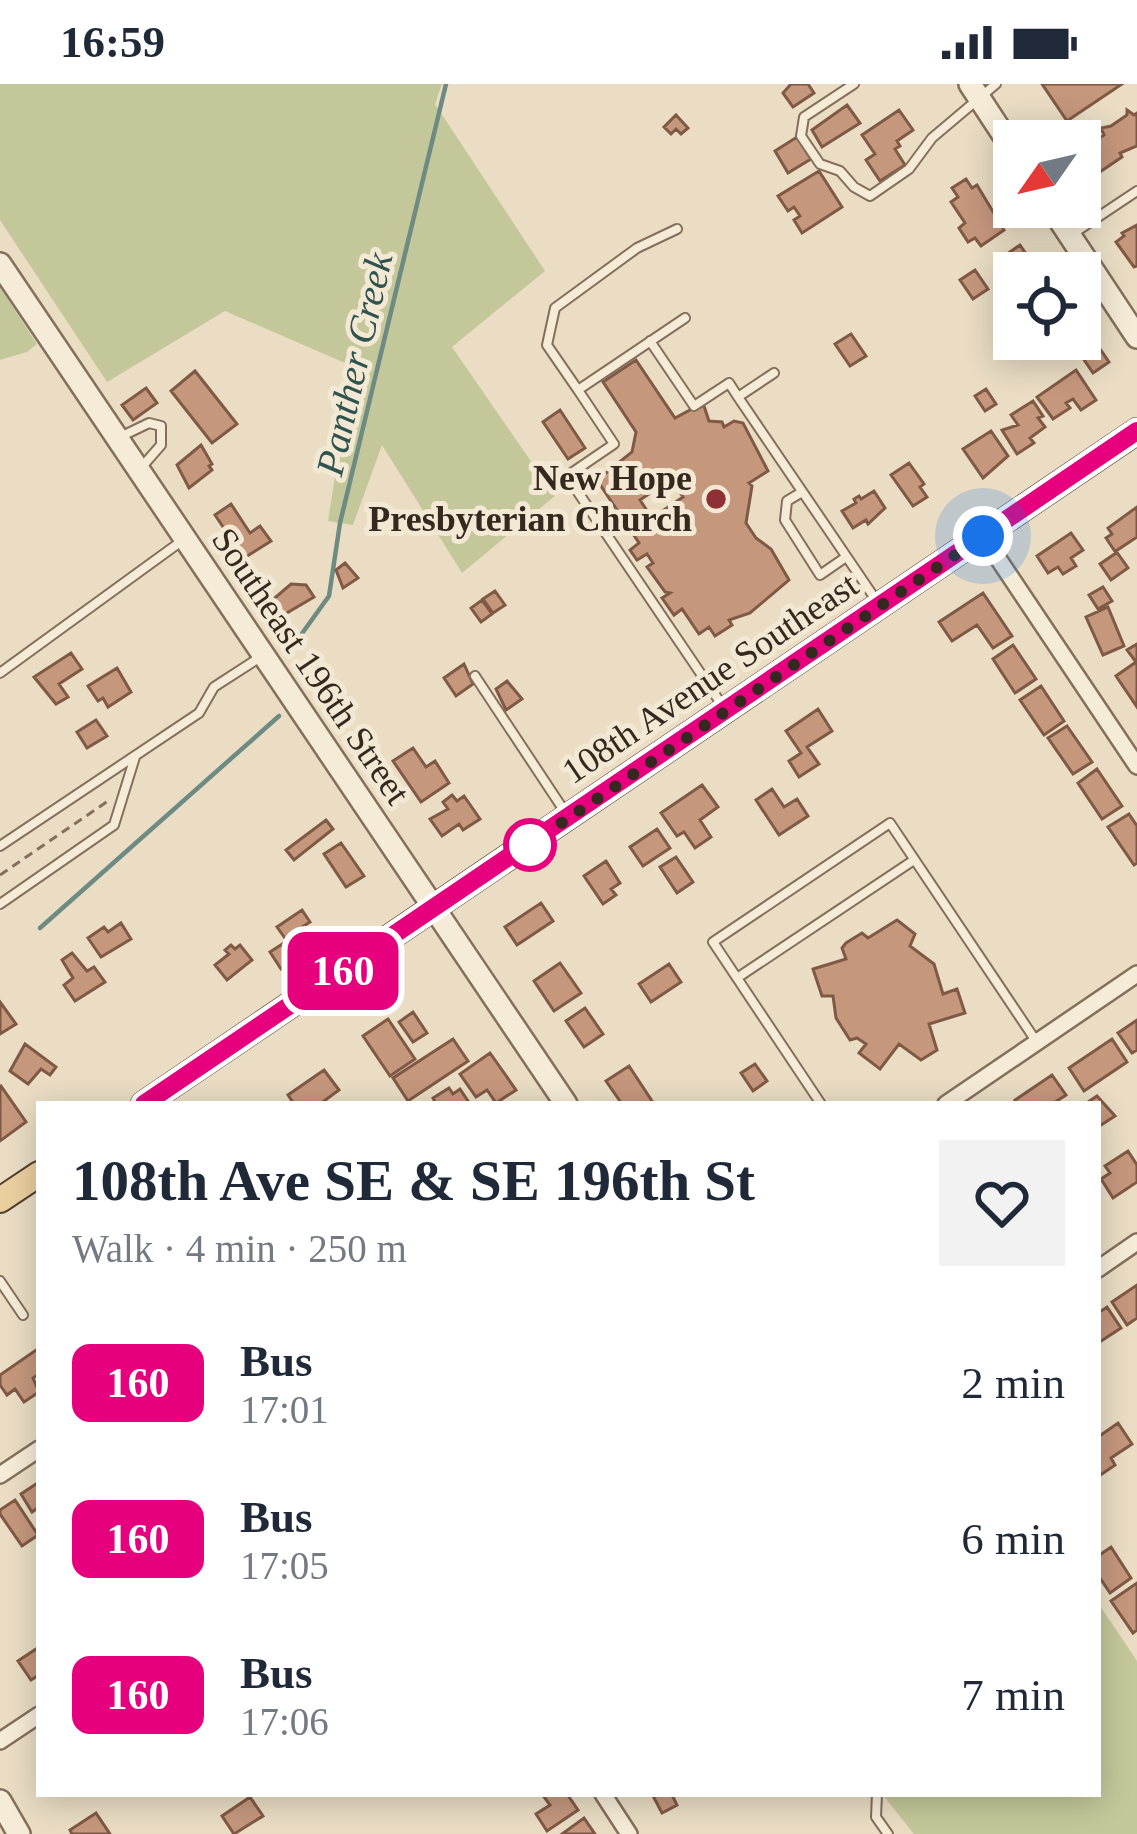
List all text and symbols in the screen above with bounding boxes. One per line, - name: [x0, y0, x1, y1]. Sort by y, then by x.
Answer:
- text: 16:59: [60, 17, 165, 67]
- north arrow: [993, 120, 1101, 228]
- map controls: [993, 120, 1101, 360]
- water label: Panther Creek: [307, 248, 401, 480]
- button: locate: [993, 252, 1101, 360]
- place label: New Hope Presbyterian Church: [368, 458, 692, 539]
- marker: New Hope Presbyterian Church: [703, 486, 729, 512]
- your location: [953, 506, 1013, 566]
- street label: Southeast 196th Street: [204, 521, 418, 811]
- street label: 108th Avenue Southeast: [555, 564, 865, 792]
- unlabelled marker: [505, 820, 555, 870]
- line badge: 160: [274, 932, 412, 1010]
- text: 160: [312, 948, 375, 994]
- button: heart: [939, 1140, 1065, 1266]
- text: 108th Ave SE & SE 196th St: [72, 1149, 755, 1212]
- text: Walk · 4 min · 250 m: [72, 1227, 407, 1270]
- text: Bus: [240, 1336, 313, 1386]
- text: 2 min: [961, 1358, 1065, 1408]
- text: 160: [107, 1360, 170, 1406]
- text: 17:01: [240, 1388, 329, 1431]
- text: Bus: [240, 1492, 313, 1542]
- text: 6 min: [961, 1514, 1065, 1564]
- text: 160: [107, 1516, 170, 1562]
- text: 17:05: [240, 1544, 329, 1587]
- text: Bus: [240, 1648, 313, 1698]
- text: 7 min: [961, 1670, 1065, 1720]
- text: 160: [107, 1672, 170, 1718]
- text: 17:06: [240, 1700, 329, 1743]

